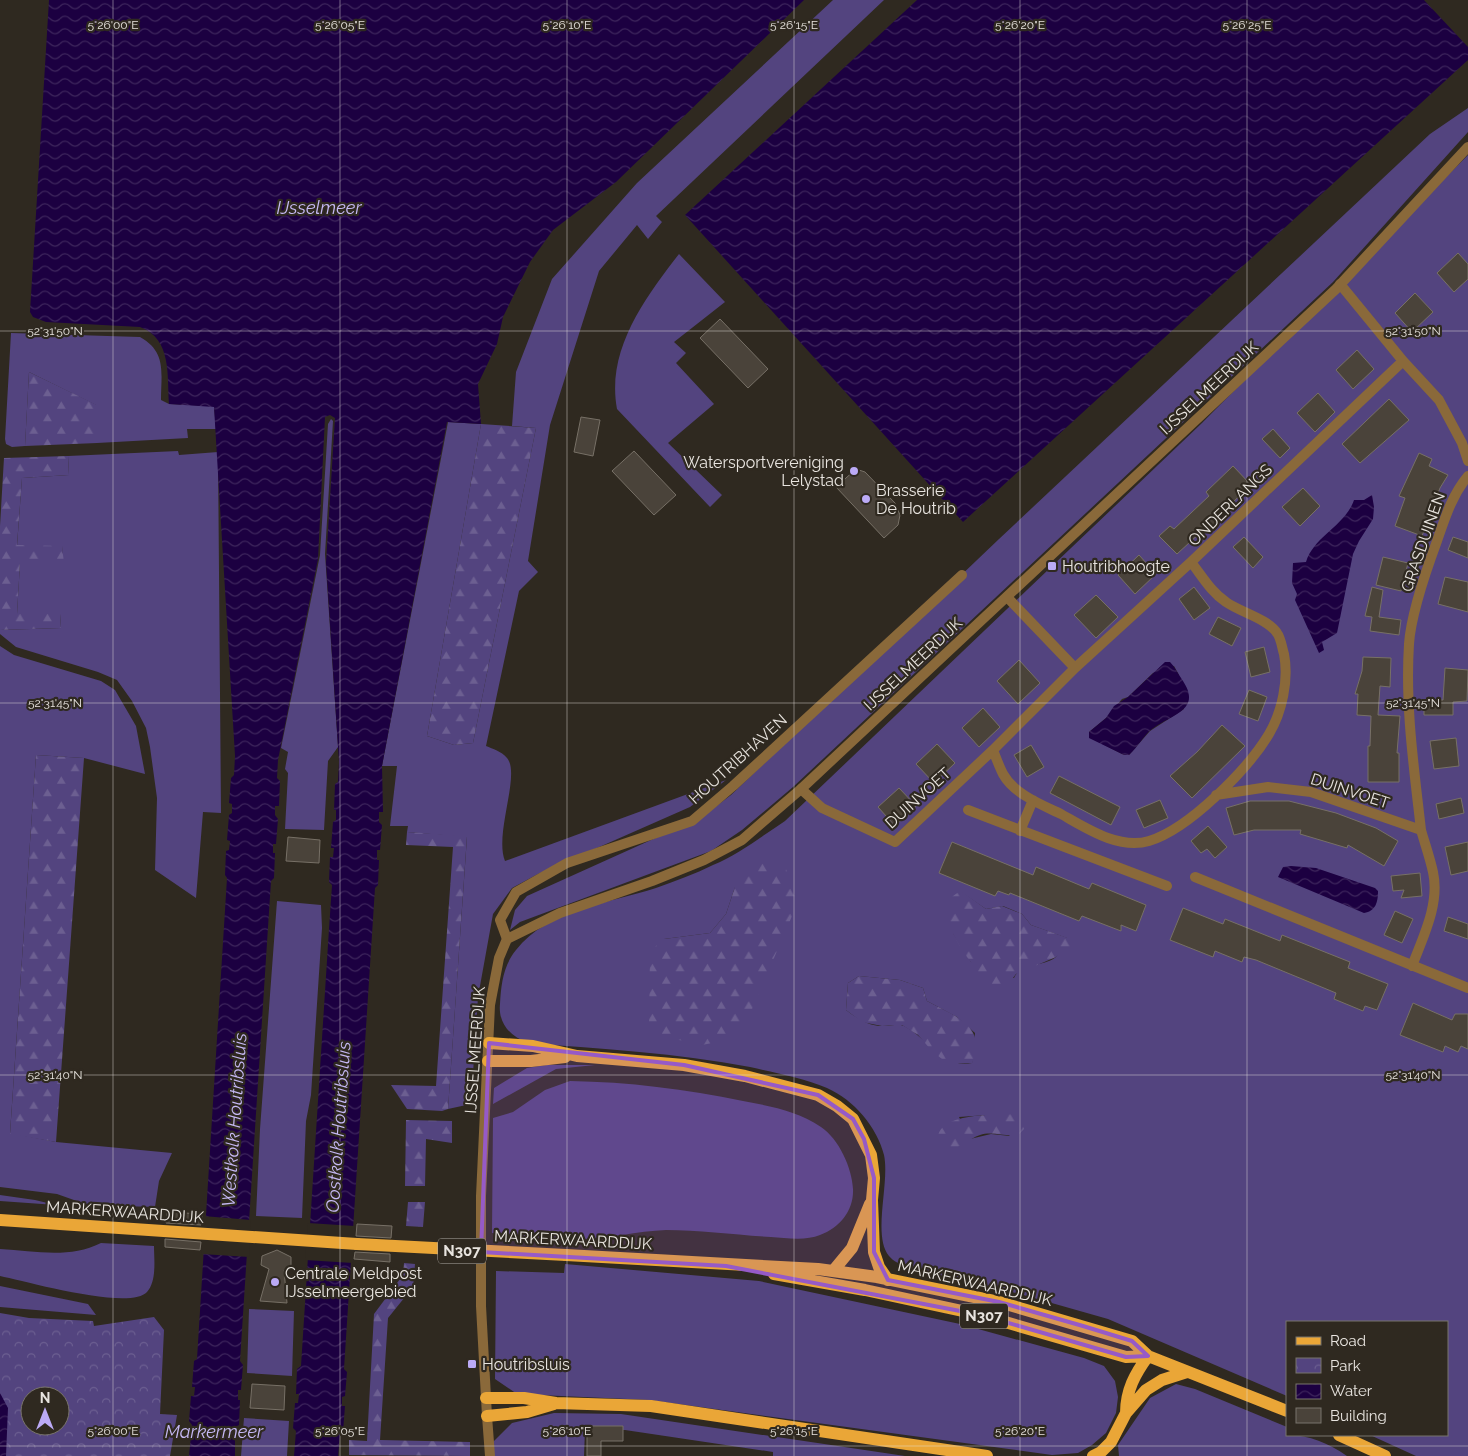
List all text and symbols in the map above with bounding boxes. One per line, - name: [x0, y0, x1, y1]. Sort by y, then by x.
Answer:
- text: 5°26'00"E: [88, 18, 138, 32]
- text: 5°26'05"E: [315, 18, 365, 32]
- text: 5°26'10"E: [543, 18, 591, 32]
- text: 5°26'15"E: [770, 18, 818, 32]
- text: 5°26'20"E: [995, 18, 1045, 32]
- text: 5°26'25"E: [1222, 18, 1272, 32]
- water label: IJsselmeer: [276, 197, 362, 218]
- text: 52°31'50"N: [27, 324, 83, 338]
- text: 52°31'50"N: [1385, 324, 1441, 338]
- street label: IJSSELMEERDIJK: [1156, 337, 1263, 438]
- place label: Watersportvereniging Lelystad: [683, 453, 844, 490]
- street label: ONDERLANGS: [1184, 460, 1276, 550]
- marker: Watersportvereniging Lelystad: [848, 465, 860, 477]
- place label: Brasserie De Houtrib: [876, 481, 956, 518]
- street label: GRASDUINEN: [1397, 490, 1449, 594]
- marker: Brasserie De Houtrib: [860, 493, 872, 505]
- place label: Houtribhoogte: [1062, 557, 1170, 576]
- marker: Houtribhoogte: [1046, 560, 1058, 572]
- street label: IJSSELMEERDIJK: [860, 613, 967, 714]
- text: 52°31'45"N: [28, 696, 82, 710]
- text: 52°31'45"N: [1386, 696, 1440, 710]
- street label: HOUTRIBHAVEN: [685, 710, 791, 808]
- street label: DUINVOET: [881, 763, 955, 832]
- street label: DUINVOET: [1308, 769, 1392, 813]
- street label: IJSSELMEERDIJK: [461, 985, 489, 1114]
- water label: Westkolk Houtribsluis: [217, 1032, 251, 1208]
- water label: Oostkolk Houtribsluis: [322, 1040, 354, 1213]
- text: 52°31'40"N: [27, 1068, 83, 1082]
- text: 52°31'40"N: [1385, 1068, 1441, 1082]
- street label: MARKERWAARDDIJK: [45, 1197, 205, 1227]
- street label: MARKERWAARDDIJK: [494, 1226, 653, 1254]
- road number: N307: [438, 1238, 486, 1264]
- street label: MARKERWAARDDIJK: [896, 1256, 1055, 1310]
- place label: Centrale Meldpost IJsselmeergebied: [285, 1264, 423, 1301]
- marker: Centrale Meldpost IJsselmeergebied: [269, 1276, 281, 1288]
- road number: N307: [960, 1304, 1008, 1328]
- legend: [1286, 1321, 1448, 1436]
- text: Road: [1330, 1332, 1366, 1350]
- place label: Houtribsluis: [482, 1355, 570, 1374]
- text: Park: [1330, 1357, 1361, 1375]
- marker: Houtribsluis: [466, 1358, 478, 1370]
- text: Water: [1330, 1382, 1373, 1400]
- north arrow: [20, 1386, 70, 1436]
- text: N: [40, 1390, 50, 1406]
- text: Building: [1330, 1407, 1387, 1425]
- water label: Markermeer: [165, 1421, 264, 1442]
- text: 5°26'00"E: [88, 1424, 138, 1438]
- text: 5°26'05"E: [315, 1424, 365, 1438]
- text: 5°26'10"E: [543, 1424, 591, 1438]
- text: 5°26'15"E: [770, 1424, 818, 1438]
- text: 5°26'20"E: [995, 1424, 1045, 1438]

